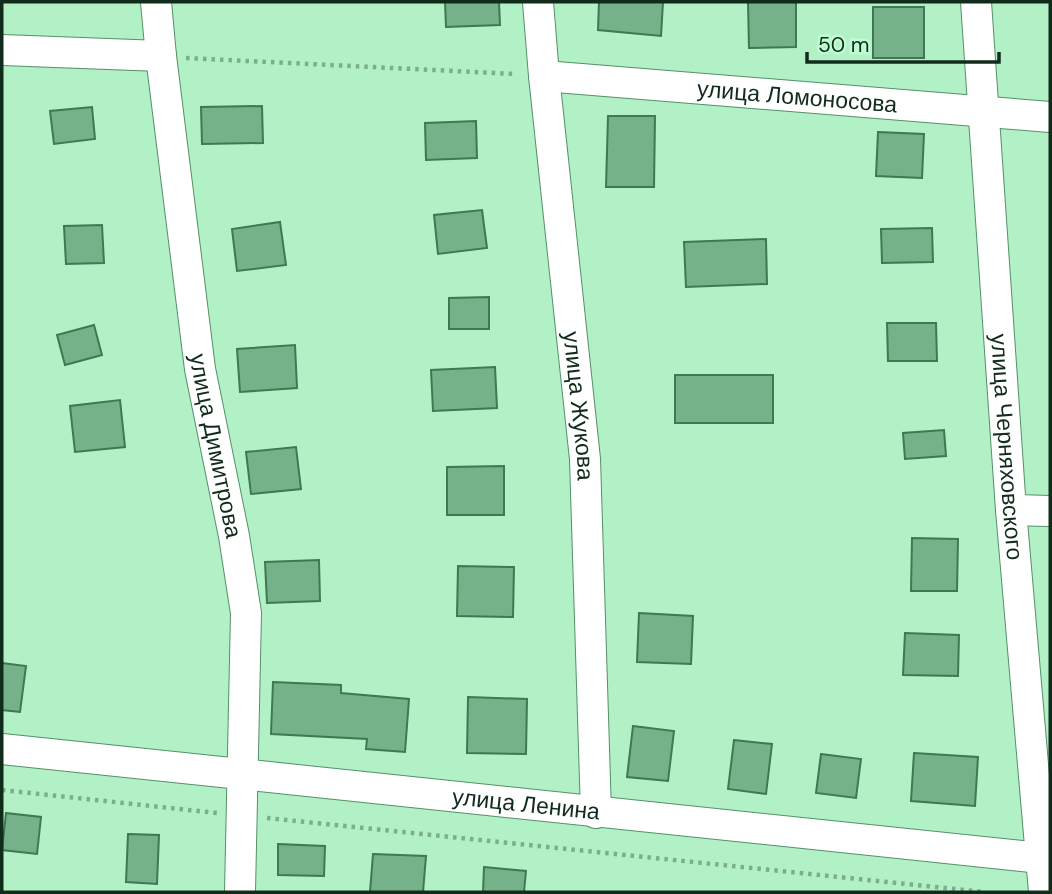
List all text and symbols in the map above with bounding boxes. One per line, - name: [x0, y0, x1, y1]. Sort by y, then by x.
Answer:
- scale bar: [807, 21, 1000, 65]
- text: 50 m: [818, 31, 869, 59]
- street label: улица Ломоносова: [696, 73, 899, 120]
- street label: улица Жукова: [556, 330, 601, 481]
- street label: улица Черняховского: [984, 333, 1030, 561]
- street label: улица Димитрова: [183, 352, 249, 541]
- street label: улица Ленина: [451, 781, 602, 827]

